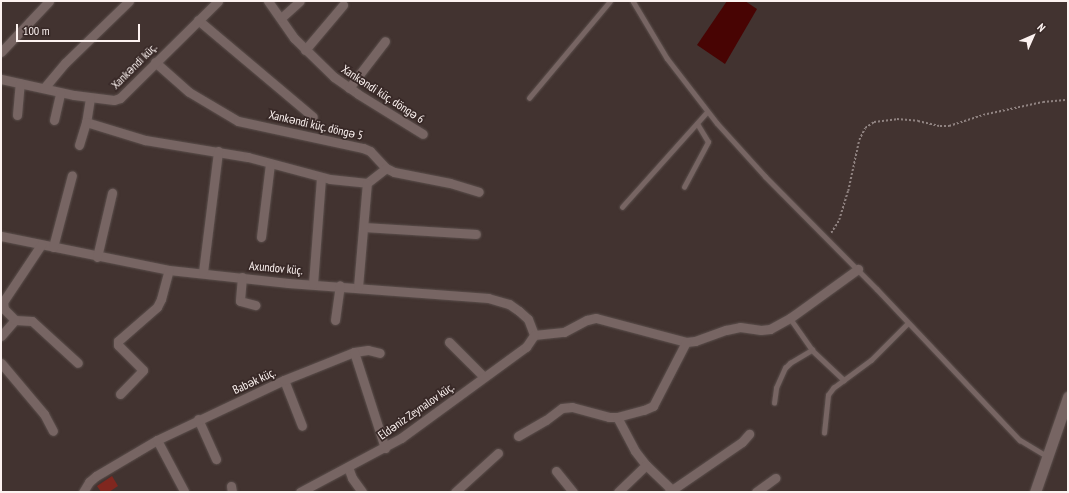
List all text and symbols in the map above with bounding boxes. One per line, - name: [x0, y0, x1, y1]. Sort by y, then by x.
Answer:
- scale bar: [18, 16, 142, 42]
- north arrow: [1013, 16, 1053, 56]
- text: N: [1034, 20, 1049, 35]
- text: 100 m: [23, 23, 50, 38]
- street label: Xankəndi küç.: [108, 40, 160, 92]
- street label: Xankəndi küç. döngə 6: [338, 62, 428, 126]
- street label: Xankəndi küç. döngə 5: [267, 107, 365, 143]
- street label: Axundov küç.: [248, 258, 304, 278]
- street label: Babək küç.: [230, 365, 278, 397]
- street label: Eldəniz Zeynalov küç.: [375, 379, 457, 443]

